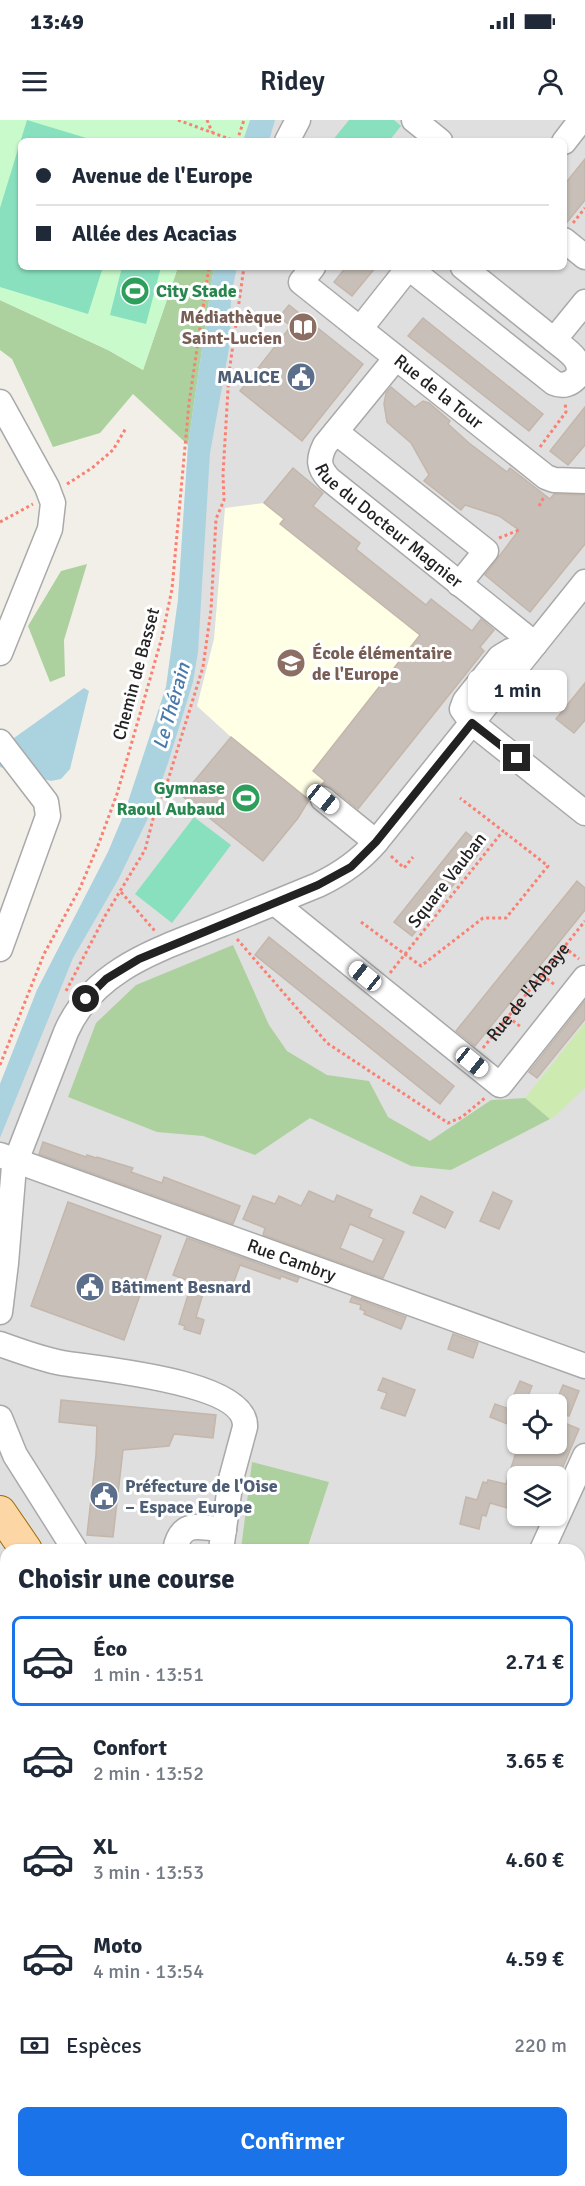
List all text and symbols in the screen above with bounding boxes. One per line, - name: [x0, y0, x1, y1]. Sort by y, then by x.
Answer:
- text: 13:49: [30, 8, 84, 35]
- icon: menu: [18, 65, 51, 98]
- text: Ridey: [260, 65, 325, 98]
- icon: person: [534, 65, 567, 98]
- text: Avenue de l'Europe: [72, 162, 253, 189]
- text: Allée des Acacias: [72, 220, 237, 247]
- sports icon: City Stade: [119, 275, 151, 307]
- place label: City Stade: [156, 280, 237, 302]
- place label: Médiathèque Saint-Lucien: [180, 306, 282, 349]
- library icon: Médiathèque Saint-Lucien: [287, 311, 319, 343]
- street label: Rue de la Tour: [390, 349, 488, 434]
- public building icon: MALICE: [285, 361, 317, 393]
- place label: MALICE: [217, 366, 280, 388]
- street label: Rue du Docteur Magnier: [310, 460, 467, 593]
- street label: Chemin de Basset: [108, 605, 164, 743]
- place label: École élémentaire de l'Europe: [312, 642, 452, 685]
- school or university icon: École élémentaire de l'Europe: [275, 647, 307, 679]
- water label: Le Thérain: [147, 659, 196, 752]
- callout: 1 min: [468, 671, 566, 713]
- text: 1 min: [494, 678, 541, 703]
- route end: [503, 744, 530, 771]
- place label: Gymnase Raoul Aubaud: [116, 777, 225, 820]
- car: [303, 781, 343, 817]
- sports icon: Gymnase Raoul Aubaud: [230, 782, 262, 814]
- street label: Square Vauban: [403, 828, 491, 932]
- street label: Rue de l'Abbaye: [482, 938, 574, 1046]
- car: [345, 958, 385, 994]
- route start: [72, 985, 99, 1012]
- car: [452, 1044, 492, 1080]
- street label: Rue Cambry: [244, 1234, 339, 1286]
- public building icon: Bâtiment Besnard: [74, 1271, 106, 1303]
- place label: Bâtiment Besnard: [111, 1276, 251, 1298]
- map controls: [507, 1394, 567, 1526]
- button: locate: [507, 1394, 567, 1454]
- button: layers: [507, 1466, 567, 1526]
- place label: Préfecture de l'Oise – Espace Europe: [125, 1475, 278, 1518]
- public building icon: Préfecture de l'Oise – Espace Europe: [88, 1480, 120, 1512]
- text: Choisir une course: [18, 1563, 235, 1596]
- icon: car: [21, 1634, 75, 1688]
- text: Éco: [93, 1635, 127, 1662]
- text: 2.71 €: [506, 1648, 564, 1675]
- text: 1 min · 13:51: [93, 1662, 204, 1687]
- icon: car: [21, 1733, 75, 1787]
- text: Confort: [93, 1734, 167, 1761]
- text: 3.65 €: [506, 1747, 564, 1774]
- text: 2 min · 13:52: [93, 1761, 204, 1786]
- icon: car: [21, 1832, 75, 1886]
- text: XL: [93, 1833, 118, 1860]
- text: 4.60 €: [506, 1846, 564, 1873]
- text: 3 min · 13:53: [93, 1860, 204, 1885]
- icon: car: [21, 1931, 75, 1985]
- text: Moto: [93, 1932, 142, 1959]
- text: 4.59 €: [506, 1945, 564, 1972]
- text: 4 min · 13:54: [93, 1959, 204, 1984]
- icon: cash: [18, 2029, 51, 2062]
- text: Espèces: [66, 2032, 142, 2059]
- text: 220 m: [514, 2033, 567, 2058]
- button: Confirmer: [18, 2107, 567, 2176]

